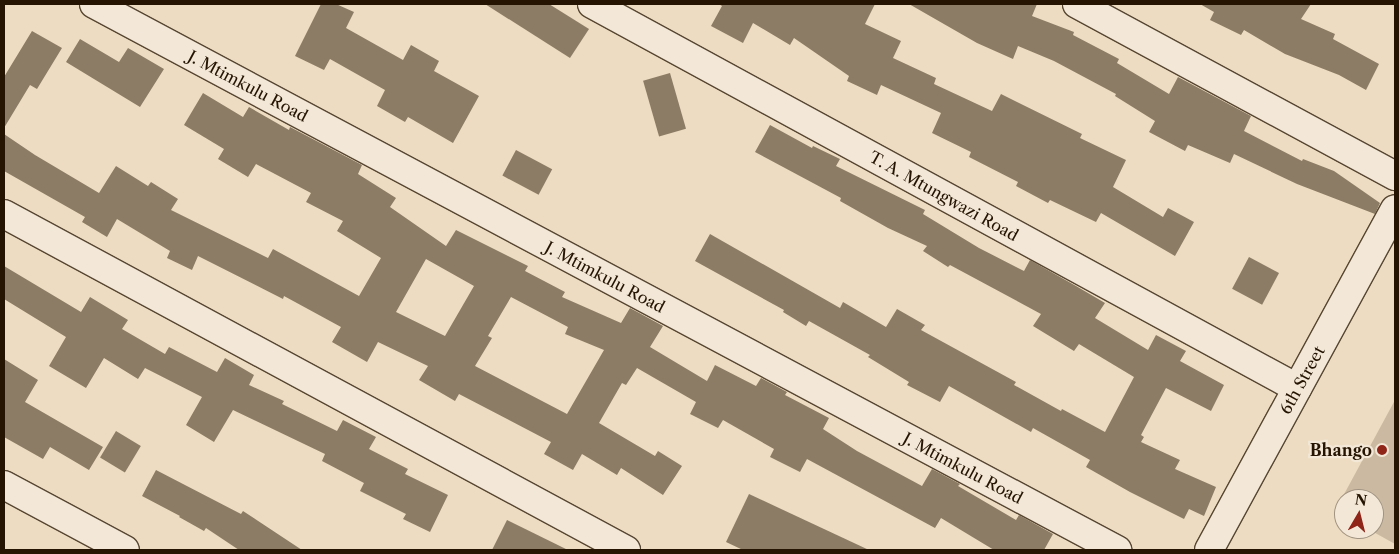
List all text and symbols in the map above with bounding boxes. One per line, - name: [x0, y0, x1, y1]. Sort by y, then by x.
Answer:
- street label: J. Mtimkulu Road: [185, 46, 311, 126]
- street label: T. A. Mtungwazi Road: [866, 147, 1022, 245]
- street label: J. Mtimkulu Road: [542, 237, 668, 317]
- street label: 6th Street: [1276, 343, 1328, 417]
- street label: J. Mtimkulu Road: [900, 428, 1026, 508]
- place label: Bhango: [1310, 440, 1372, 460]
- marker: Bhango: [1376, 444, 1388, 456]
- north arrow: [1334, 489, 1384, 539]
- text: N: [1354, 490, 1368, 510]

